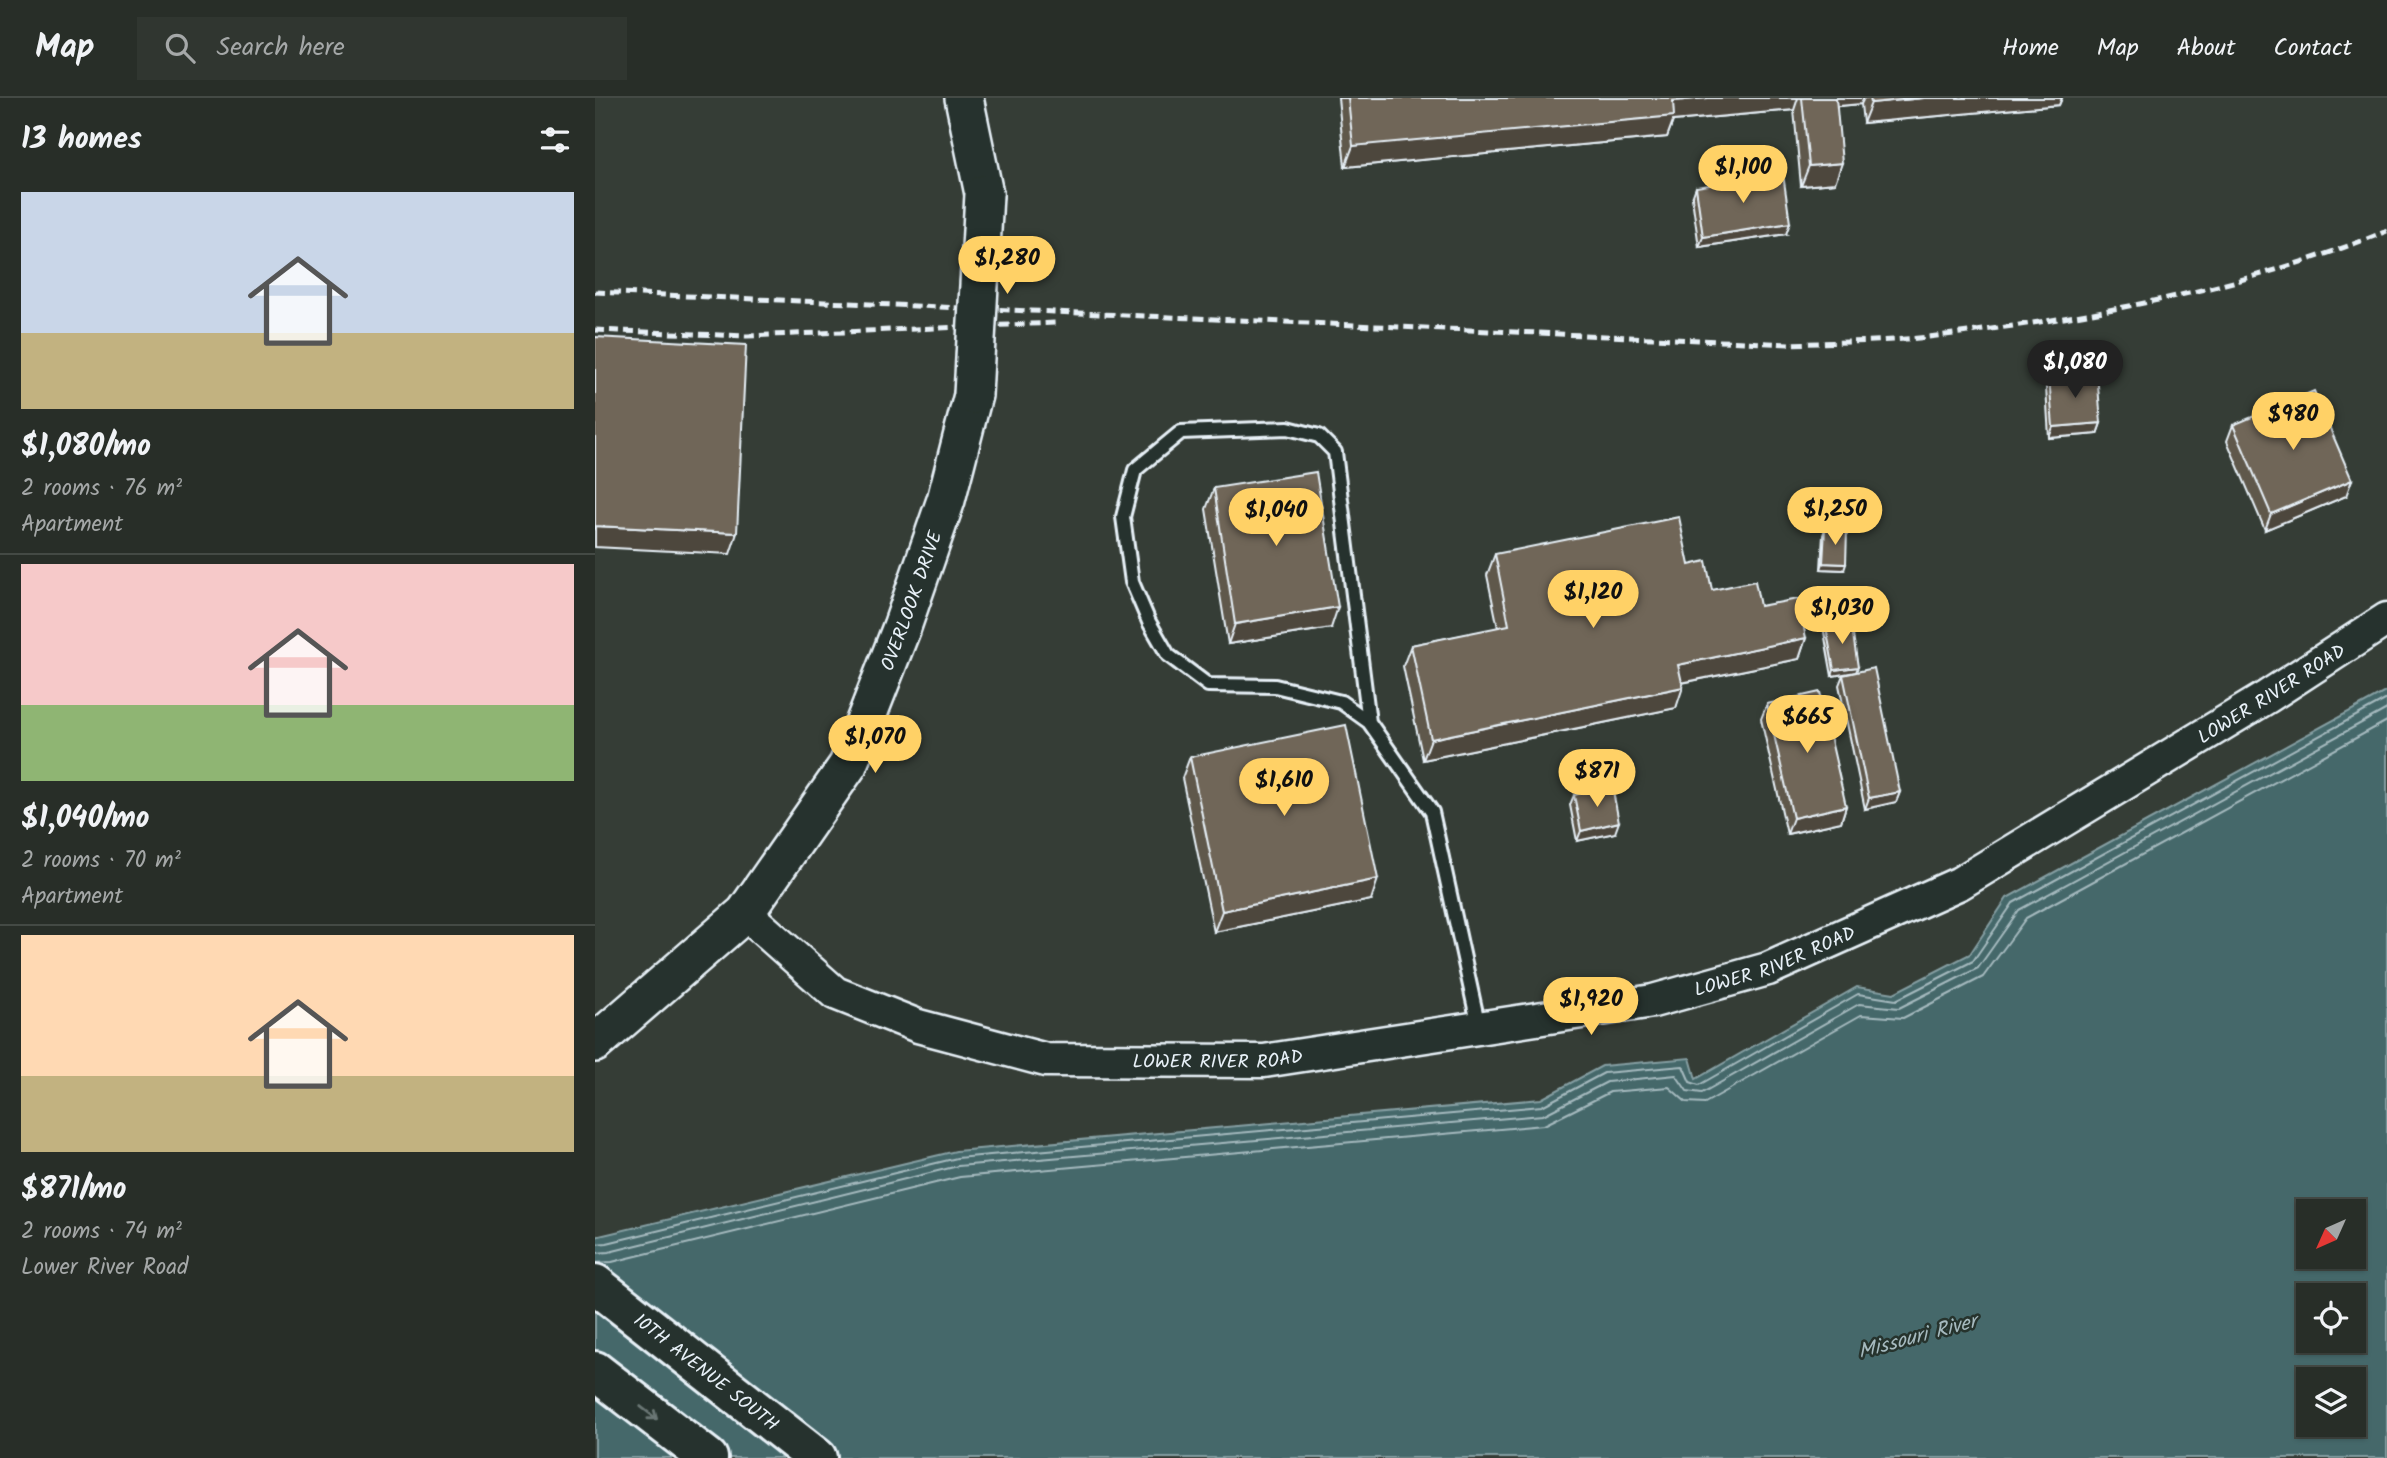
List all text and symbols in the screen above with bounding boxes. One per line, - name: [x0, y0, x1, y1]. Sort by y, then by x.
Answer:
- search box: [137, 17, 627, 80]
- text: Map: [35, 22, 95, 75]
- text: Search here: [217, 27, 345, 69]
- icon: search: [161, 29, 199, 67]
- text: Home: [2002, 29, 2059, 68]
- text: Map: [2097, 29, 2139, 68]
- text: About: [2177, 29, 2235, 68]
- text: Contact: [2273, 29, 2352, 68]
- text: 13 homes: [21, 116, 142, 164]
- icon: filters: [536, 121, 574, 159]
- pin: $1,100: [1686, 146, 1800, 205]
- text: $1,100: [1714, 150, 1772, 186]
- pin: $1,280: [950, 236, 1064, 296]
- icon: home: [235, 238, 361, 364]
- text: $1,280: [974, 241, 1040, 277]
- pin: $1,080: [2018, 341, 2132, 400]
- text: $1,080: [2043, 345, 2107, 381]
- pin: $980: [2252, 392, 2334, 452]
- text: $980: [2268, 397, 2318, 433]
- text: $1,080/mo: [21, 423, 151, 471]
- text: 2 rooms · 76 m²: [21, 471, 182, 507]
- pin: $1,250: [1778, 488, 1892, 547]
- pin: $1,040: [1219, 489, 1333, 548]
- text: $1,250: [1803, 492, 1867, 528]
- text: $1,040: [1245, 493, 1307, 529]
- text: Apartment: [21, 507, 123, 543]
- street label: OVERLOOK DRIVE: [873, 526, 952, 676]
- pin: $1,120: [1536, 570, 1650, 630]
- text: $1,120: [1564, 575, 1622, 611]
- pin: $1,030: [1785, 587, 1899, 646]
- text: $1,030: [1811, 591, 1873, 627]
- icon: home: [235, 610, 361, 736]
- street label: LOWER RIVER ROAD: [2192, 637, 2352, 753]
- pin: $665: [1766, 696, 1848, 755]
- text: $665: [1782, 700, 1832, 736]
- pin: $1,070: [818, 716, 932, 775]
- text: $1,070: [844, 720, 906, 756]
- pin: $871: [1556, 750, 1638, 809]
- text: $871: [1575, 754, 1620, 790]
- pin: $1,610: [1227, 758, 1341, 818]
- text: $1,610: [1255, 763, 1313, 799]
- text: $1,040/mo: [21, 795, 150, 843]
- text: 2 rooms · 70 m²: [21, 843, 181, 879]
- text: Apartment: [21, 879, 123, 915]
- street label: LOWER RIVER ROAD: [1691, 919, 1861, 1006]
- pin: $1,920: [1534, 978, 1648, 1037]
- icon: home: [235, 981, 361, 1107]
- text: $1,920: [1559, 982, 1623, 1018]
- street label: LOWER RIVER ROAD: [1133, 1042, 1305, 1078]
- text: $871/mo: [21, 1166, 126, 1214]
- north arrow: [2296, 1199, 2366, 1269]
- map controls: [2296, 1199, 2366, 1437]
- text: 2 rooms · 74 m²: [21, 1214, 182, 1250]
- text: Lower River Road: [21, 1250, 189, 1286]
- button: locate: [2296, 1283, 2366, 1353]
- water label: Missouri River: [1854, 1305, 1984, 1369]
- street label: 10TH AVENUE SOUTH: [626, 1307, 785, 1440]
- button: layers: [2296, 1367, 2366, 1437]
- one-way arrow: [639, 1405, 658, 1420]

